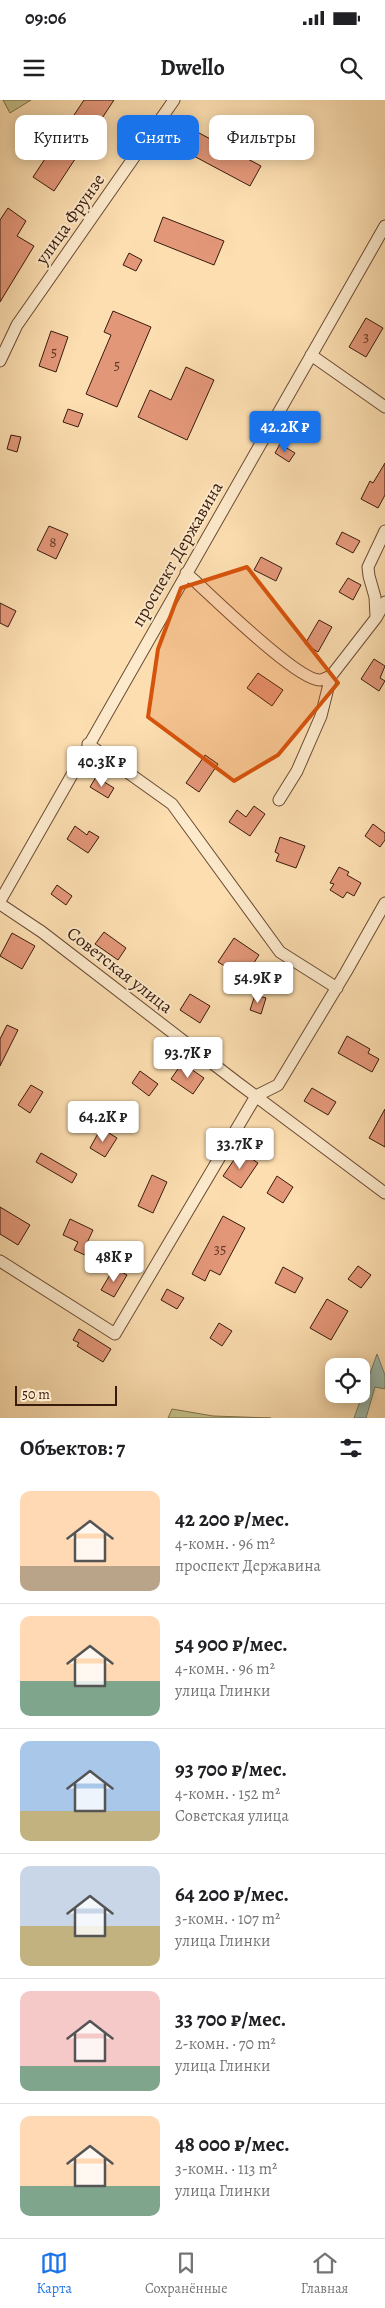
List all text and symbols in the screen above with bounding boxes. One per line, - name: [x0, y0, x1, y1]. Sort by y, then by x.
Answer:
- text: 09:06: [25, 5, 66, 31]
- text: Dwello: [160, 53, 225, 83]
- icon: menu: [20, 54, 48, 82]
- icon: search: [337, 54, 365, 82]
- chip: Купить: [15, 115, 107, 160]
- chip: Снять: [117, 115, 199, 160]
- chip: Фильтры: [209, 115, 314, 160]
- street label: улица Фрунзе: [29, 169, 110, 270]
- house number: 3: [363, 327, 369, 347]
- house number: 5: [51, 342, 57, 362]
- house number: 5: [114, 355, 120, 375]
- pin: 42.2K ₽: [239, 410, 331, 453]
- text: 42.2K ₽: [261, 416, 309, 438]
- street label: проспект Державина: [126, 476, 229, 631]
- house number: 8: [49, 532, 57, 552]
- pin: 40.3K ₽: [56, 746, 148, 788]
- text: 40.3K ₽: [78, 751, 126, 773]
- street label: Советская улица: [62, 921, 178, 1019]
- pin: 54.9K ₽: [212, 962, 304, 1004]
- text: 54.9K ₽: [234, 967, 282, 989]
- pin: 93.7K ₽: [142, 1036, 234, 1079]
- text: 93.7K ₽: [165, 1042, 211, 1064]
- pin: 64.2K ₽: [57, 1100, 149, 1143]
- text: 64.2K ₽: [79, 1106, 127, 1128]
- pin: 33.7K ₽: [194, 1128, 286, 1170]
- text: 33.7K ₽: [217, 1133, 263, 1155]
- house number: 35: [214, 1239, 226, 1259]
- pin: 48K ₽: [79, 1240, 149, 1283]
- text: 48K ₽: [96, 1246, 132, 1268]
- map controls: [325, 1358, 370, 1403]
- button: locate: [325, 1358, 370, 1403]
- scale bar: [15, 1383, 118, 1406]
- text: 50 m: [22, 1385, 50, 1404]
- text: Объектов: 7: [20, 1434, 125, 1462]
- icon: filters: [337, 1434, 365, 1462]
- text: 42 200 ₽/мес.: [175, 1505, 289, 1533]
- icon: home: [60, 1511, 120, 1571]
- text: 4-комн. · 96 m²: [175, 1533, 275, 1555]
- text: проспект Державина: [175, 1555, 321, 1577]
- text: 54 900 ₽/мес.: [175, 1630, 288, 1658]
- icon: home: [60, 1636, 120, 1696]
- text: 4-комн. · 96 m²: [175, 1658, 275, 1680]
- text: улица Глинки: [175, 1680, 270, 1702]
- text: 93 700 ₽/мес.: [175, 1755, 287, 1783]
- icon: home: [60, 1761, 120, 1821]
- text: 4-комн. · 152 m²: [175, 1783, 280, 1805]
- text: Советская улица: [175, 1805, 289, 1827]
- text: 64 200 ₽/мес.: [175, 1880, 289, 1908]
- icon: home: [60, 1886, 120, 1946]
- text: 3-комн. · 107 m²: [175, 1908, 280, 1930]
- text: улица Глинки: [175, 1930, 270, 1952]
- text: 33 700 ₽/мес.: [175, 2005, 286, 2033]
- icon: home: [60, 2011, 120, 2071]
- text: 2-комн. · 70 m²: [175, 2033, 276, 2055]
- text: улица Глинки: [175, 2055, 270, 2077]
- text: 48 000 ₽/мес.: [175, 2130, 290, 2158]
- icon: home: [60, 2136, 120, 2196]
- text: 3-комн. · 113 m²: [175, 2158, 277, 2180]
- text: улица Глинки: [175, 2180, 270, 2202]
- tab: Карта: [37, 2249, 72, 2298]
- tab: Сохранённые: [145, 2249, 228, 2298]
- tab: Главная: [301, 2249, 348, 2298]

